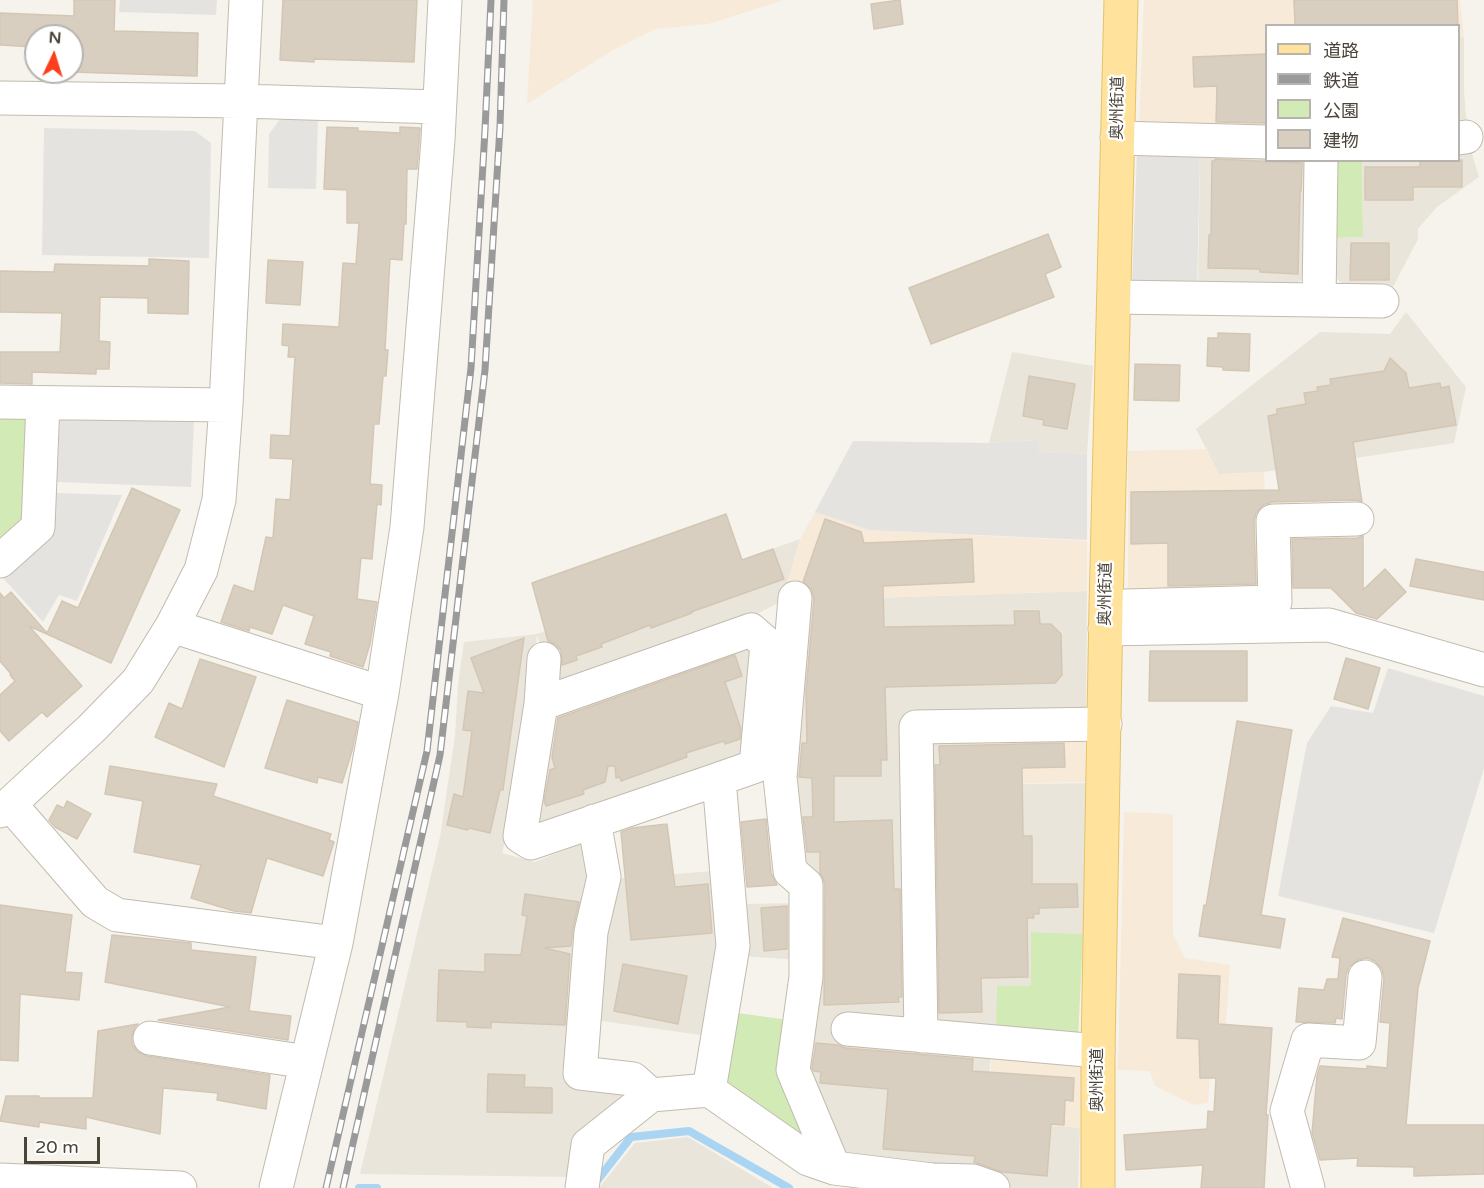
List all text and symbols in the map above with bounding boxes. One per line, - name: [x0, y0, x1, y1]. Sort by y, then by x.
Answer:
- north arrow: [24, 24, 84, 84]
- legend: [1265, 24, 1460, 162]
- text: N: [48, 28, 62, 48]
- text: 道路: [1323, 40, 1359, 62]
- text: 鉄道: [1323, 70, 1359, 92]
- street label: 奥州街道: [1108, 76, 1128, 140]
- text: 公園: [1323, 100, 1359, 122]
- text: 建物: [1323, 130, 1359, 152]
- street label: 奥州街道: [1096, 562, 1116, 626]
- street label: 奥州街道: [1088, 1048, 1108, 1112]
- scale bar: [27, 1125, 104, 1163]
- text: 20 m: [35, 1136, 79, 1158]

